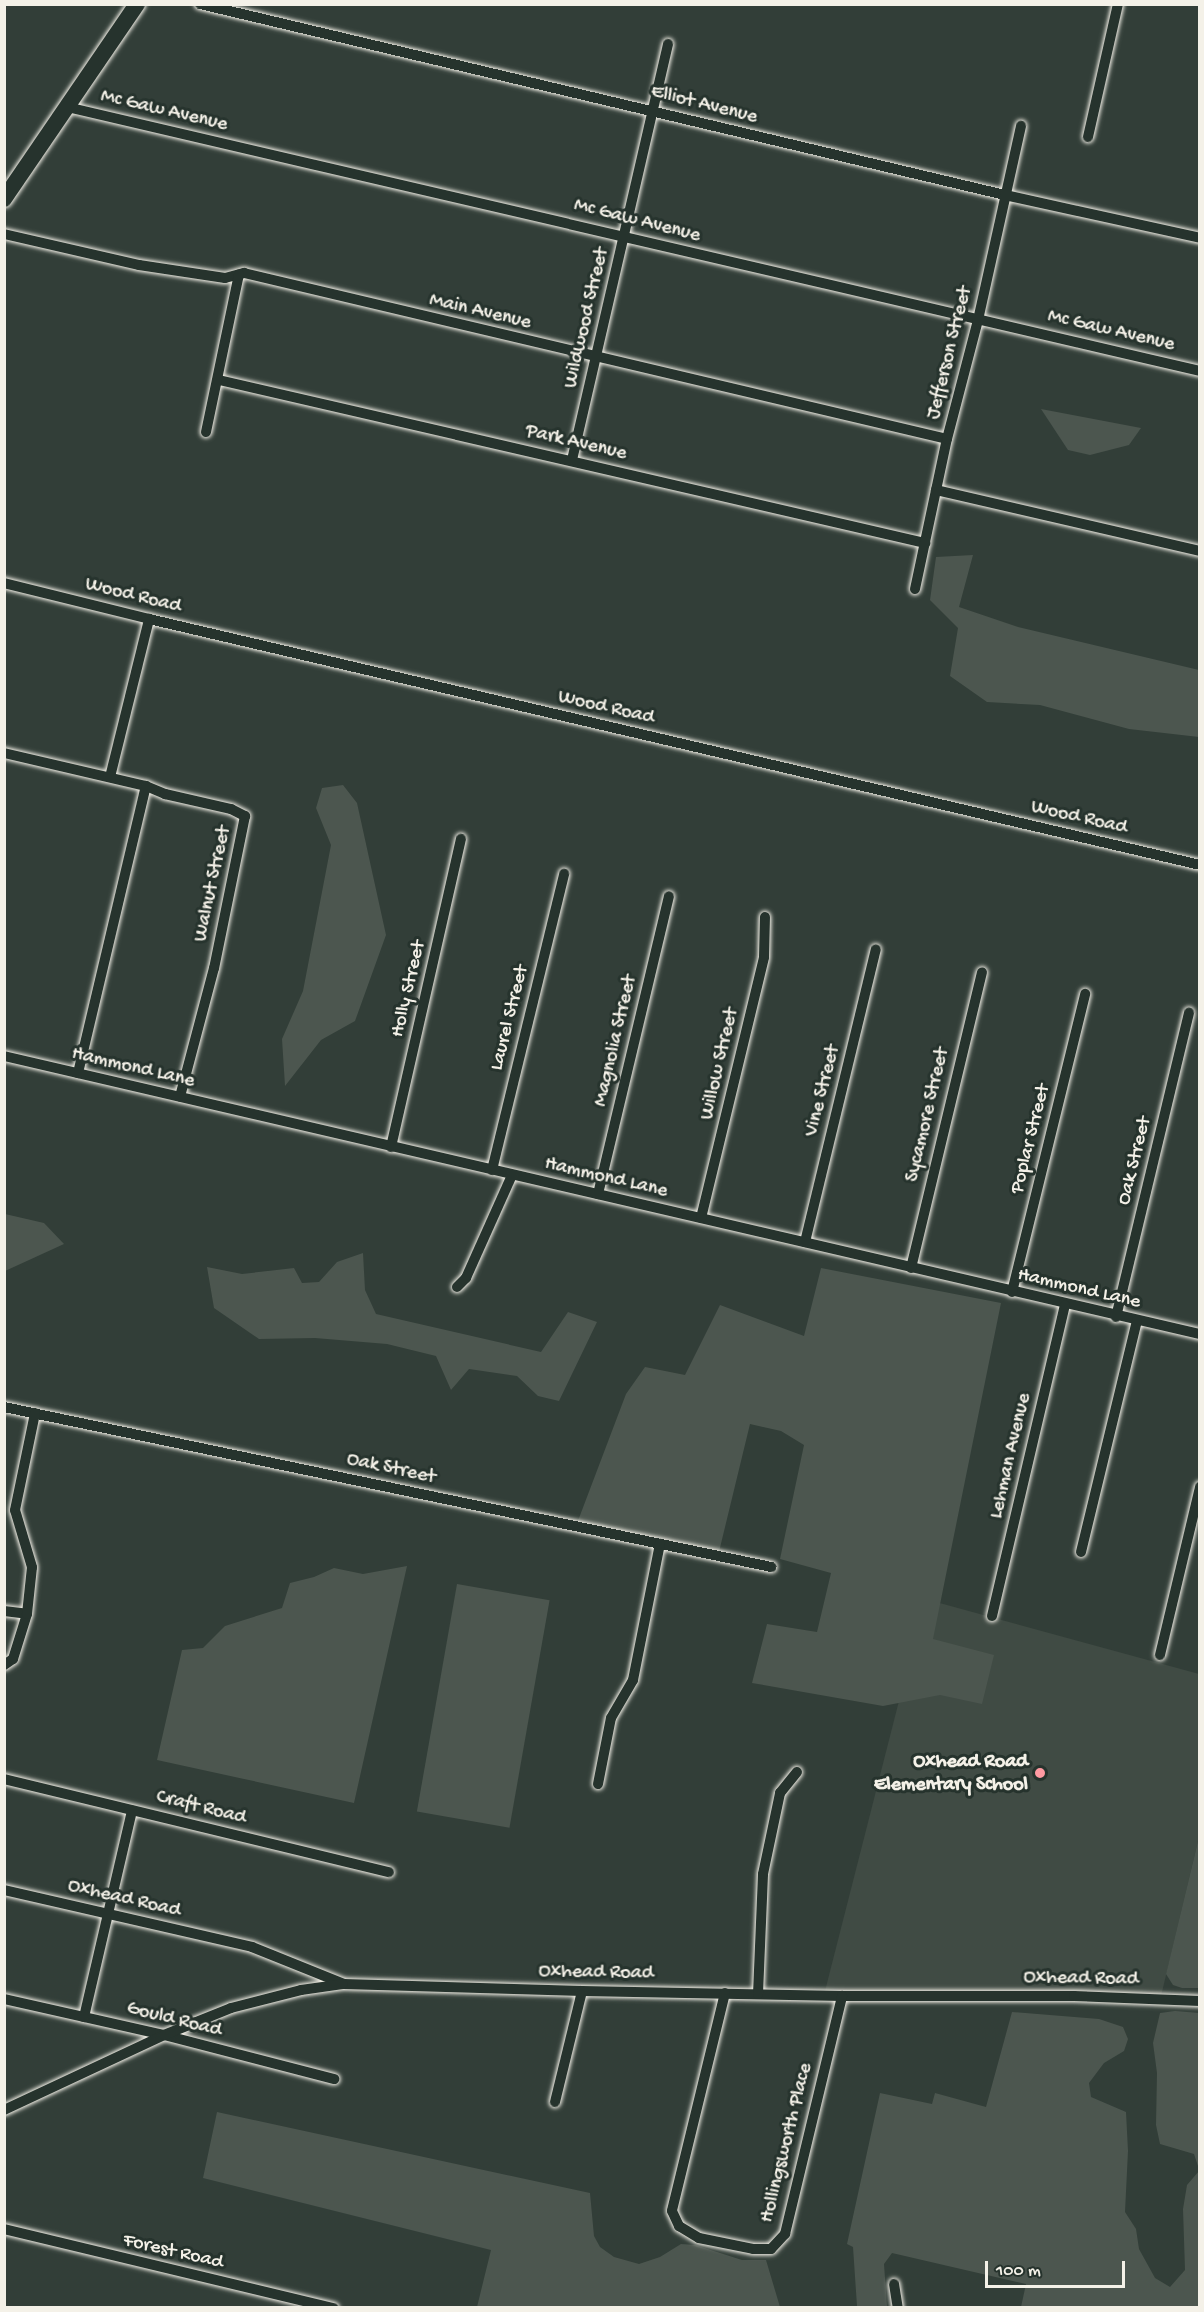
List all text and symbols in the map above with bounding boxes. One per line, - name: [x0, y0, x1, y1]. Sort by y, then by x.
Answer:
- street label: Elliot Avenue: [648, 80, 760, 130]
- street label: Mc Gaw Avenue: [98, 85, 230, 137]
- street label: Mc Gaw Avenue: [571, 194, 703, 248]
- street label: Wildwood Street: [559, 245, 615, 391]
- street label: Jefferson Street: [922, 284, 978, 422]
- street label: Main Avenue: [427, 289, 533, 335]
- street label: Mc Gaw Avenue: [1045, 305, 1177, 357]
- street label: Park Avenue: [523, 420, 629, 466]
- street label: Wood Road: [83, 573, 183, 619]
- street label: Wood Road: [556, 685, 656, 731]
- street label: Wood Road: [1029, 795, 1129, 841]
- street label: Walnut Street: [189, 824, 237, 944]
- street label: Holly Street: [386, 938, 432, 1040]
- street label: Laurel Street: [485, 963, 535, 1073]
- street label: Magnolia Street: [589, 973, 643, 1109]
- street label: Willow Street: [695, 1006, 745, 1122]
- street label: Hammond Lane: [69, 1042, 197, 1094]
- street label: Vine Street: [800, 1043, 846, 1139]
- street label: Sycamore Street: [901, 1046, 955, 1184]
- street label: Poplar Street: [1006, 1082, 1056, 1196]
- street label: Oak Street: [1112, 1114, 1158, 1208]
- street label: Hammond Lane: [542, 1152, 670, 1204]
- street label: Hammond Lane: [1015, 1263, 1143, 1315]
- street label: Lehman Avenue: [985, 1391, 1037, 1521]
- street label: Oak Street: [344, 1448, 438, 1490]
- place label: Oxhead Road Elementary School: [874, 1750, 1028, 1797]
- marker: Oxhead Road Elementary School: [1033, 1766, 1047, 1780]
- street label: Craft Road: [154, 1785, 248, 1831]
- street label: Oxhead Road: [65, 1874, 183, 1924]
- street label: Oxhead Road: [538, 1960, 654, 1986]
- street label: Oxhead Road: [1023, 1966, 1139, 1992]
- street label: Gould Road: [124, 1997, 224, 2043]
- street label: Hollingsworth Place: [756, 2061, 818, 2225]
- street label: Forest Road: [121, 2229, 225, 2275]
- scale bar: [988, 2249, 1128, 2287]
- text: 100 m: [996, 2261, 1041, 2282]

